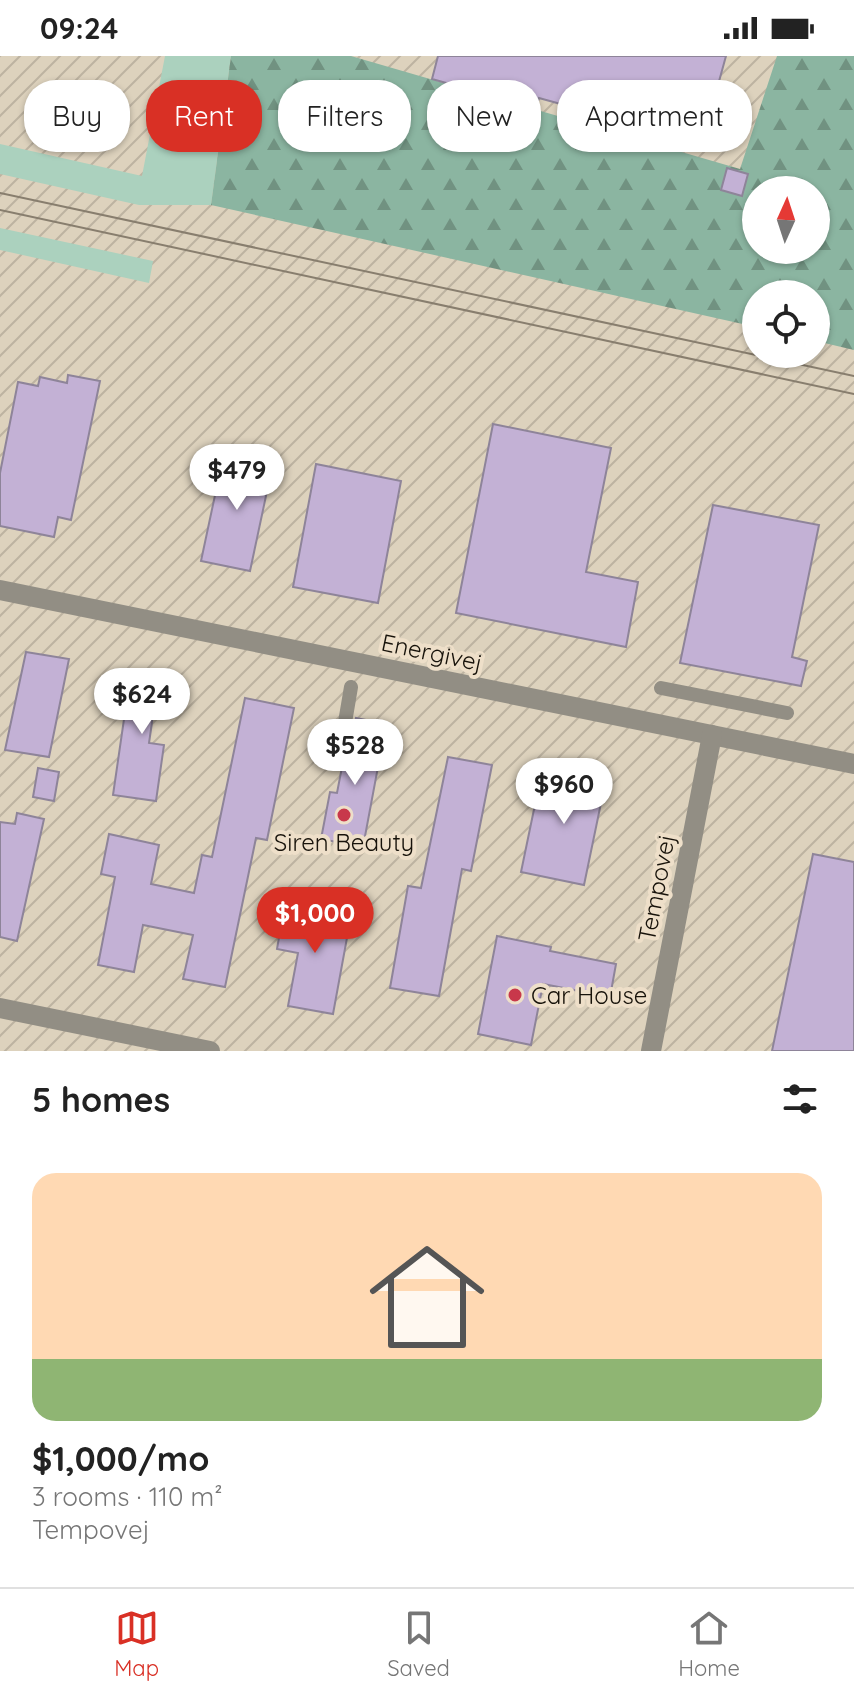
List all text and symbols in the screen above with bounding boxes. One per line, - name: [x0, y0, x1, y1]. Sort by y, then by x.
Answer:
- text: 09:24: [40, 9, 118, 47]
- chip: Buy: [24, 80, 130, 152]
- chip: Rent: [146, 80, 262, 152]
- chip: Filters: [278, 80, 411, 152]
- chip: New: [427, 80, 541, 152]
- chip: Apartment: [557, 80, 752, 152]
- north arrow: [742, 176, 830, 264]
- map controls: [742, 176, 830, 368]
- button: locate: [742, 280, 830, 368]
- pin: $479: [190, 444, 284, 512]
- text: $479: [207, 453, 267, 486]
- street label: Energivej: [379, 627, 485, 677]
- pin: $624: [95, 668, 189, 736]
- text: $624: [112, 677, 172, 710]
- pin: $528: [308, 719, 402, 787]
- text: $528: [325, 728, 385, 761]
- pin: $960: [517, 758, 611, 826]
- text: $960: [534, 767, 594, 800]
- marker: Siren Beauty: [335, 806, 353, 824]
- place label: Siren Beauty: [274, 827, 414, 857]
- street label: Tempovej: [631, 832, 681, 944]
- pin: $1,000: [250, 887, 380, 955]
- text: $1,000: [275, 896, 355, 929]
- place label: Car House: [531, 980, 647, 1010]
- marker: Car House: [506, 986, 524, 1004]
- icon: filters: [778, 1077, 822, 1121]
- text: 5 homes: [32, 1078, 170, 1121]
- icon: home: [355, 1225, 499, 1369]
- text: $1,000/mo: [32, 1437, 209, 1480]
- text: 3 rooms · 110 m²: [32, 1480, 223, 1513]
- text: Tempovej: [32, 1513, 150, 1546]
- tab: Map: [114, 1606, 159, 1682]
- tab: Saved: [387, 1606, 450, 1682]
- tab: Home: [678, 1606, 740, 1682]

